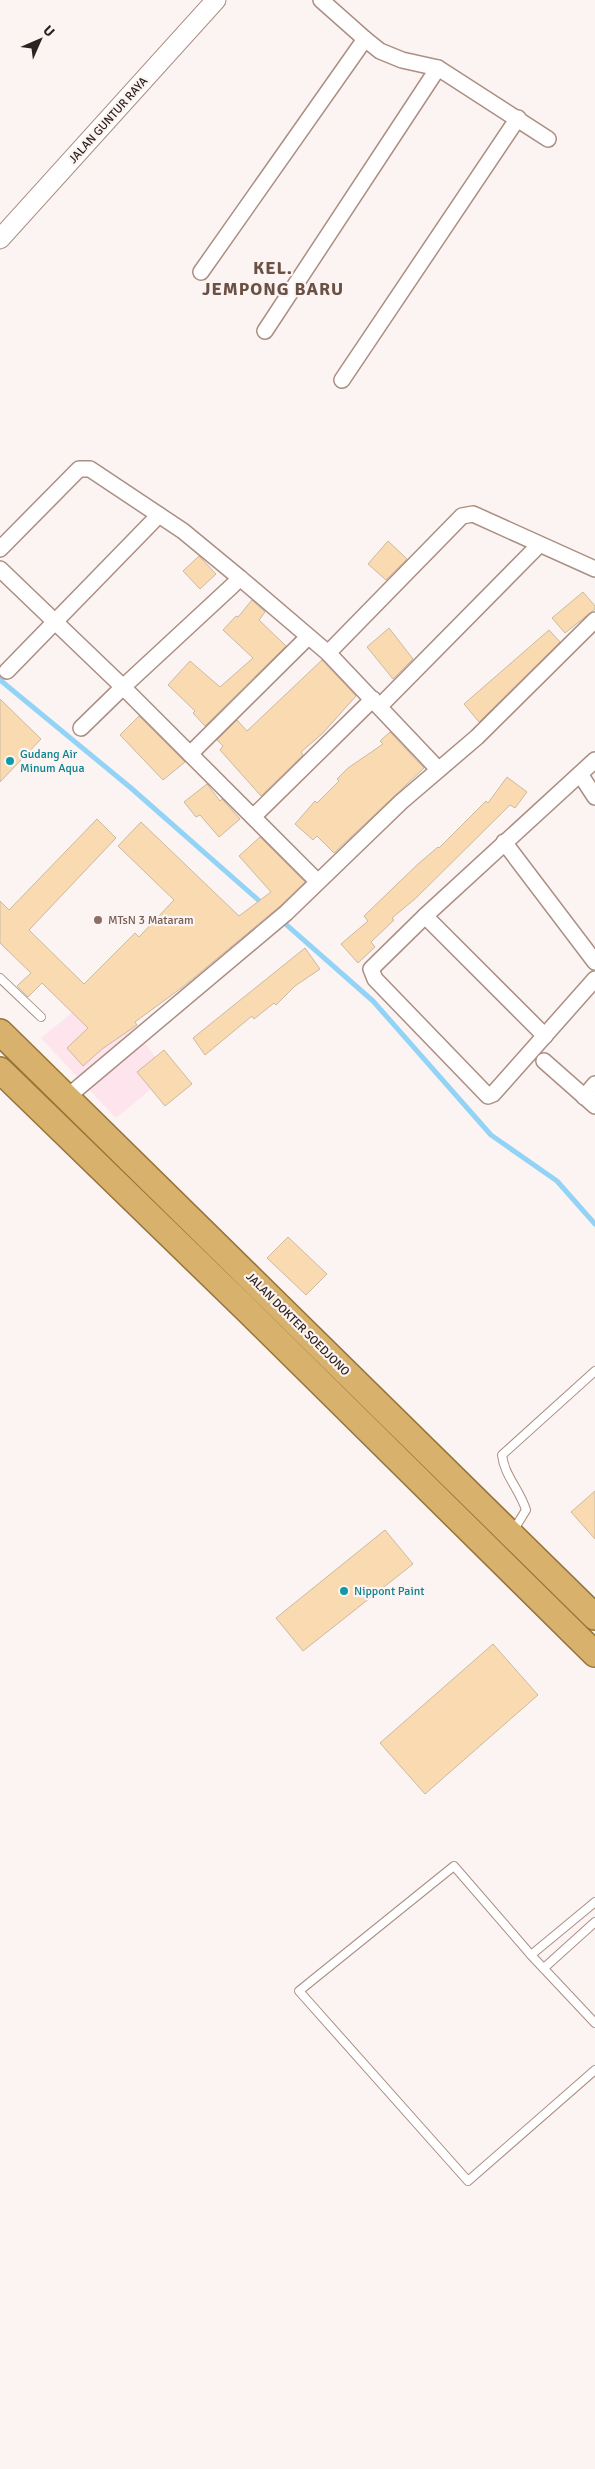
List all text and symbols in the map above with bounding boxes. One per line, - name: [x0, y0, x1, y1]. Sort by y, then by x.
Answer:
- north arrow: [15, 15, 65, 65]
- text: U: [39, 22, 58, 41]
- street label: JALAN GUNTUR RAYA: [66, 74, 152, 167]
- district label: KEL. JEMPONG BARU: [202, 257, 344, 300]
- place label: Gudang Air Minum Aqua: [20, 747, 85, 776]
- marker: Gudang Air Minum Aqua: [4, 755, 16, 767]
- place label: MTsN 3 Mataram: [108, 913, 194, 928]
- marker: MTsN 3 Mataram: [92, 914, 104, 926]
- street label: JALAN DOKTER SOEDJONO: [243, 1269, 353, 1379]
- place label: Nippont Paint: [354, 1584, 424, 1599]
- marker: Nippont Paint: [338, 1585, 350, 1597]

